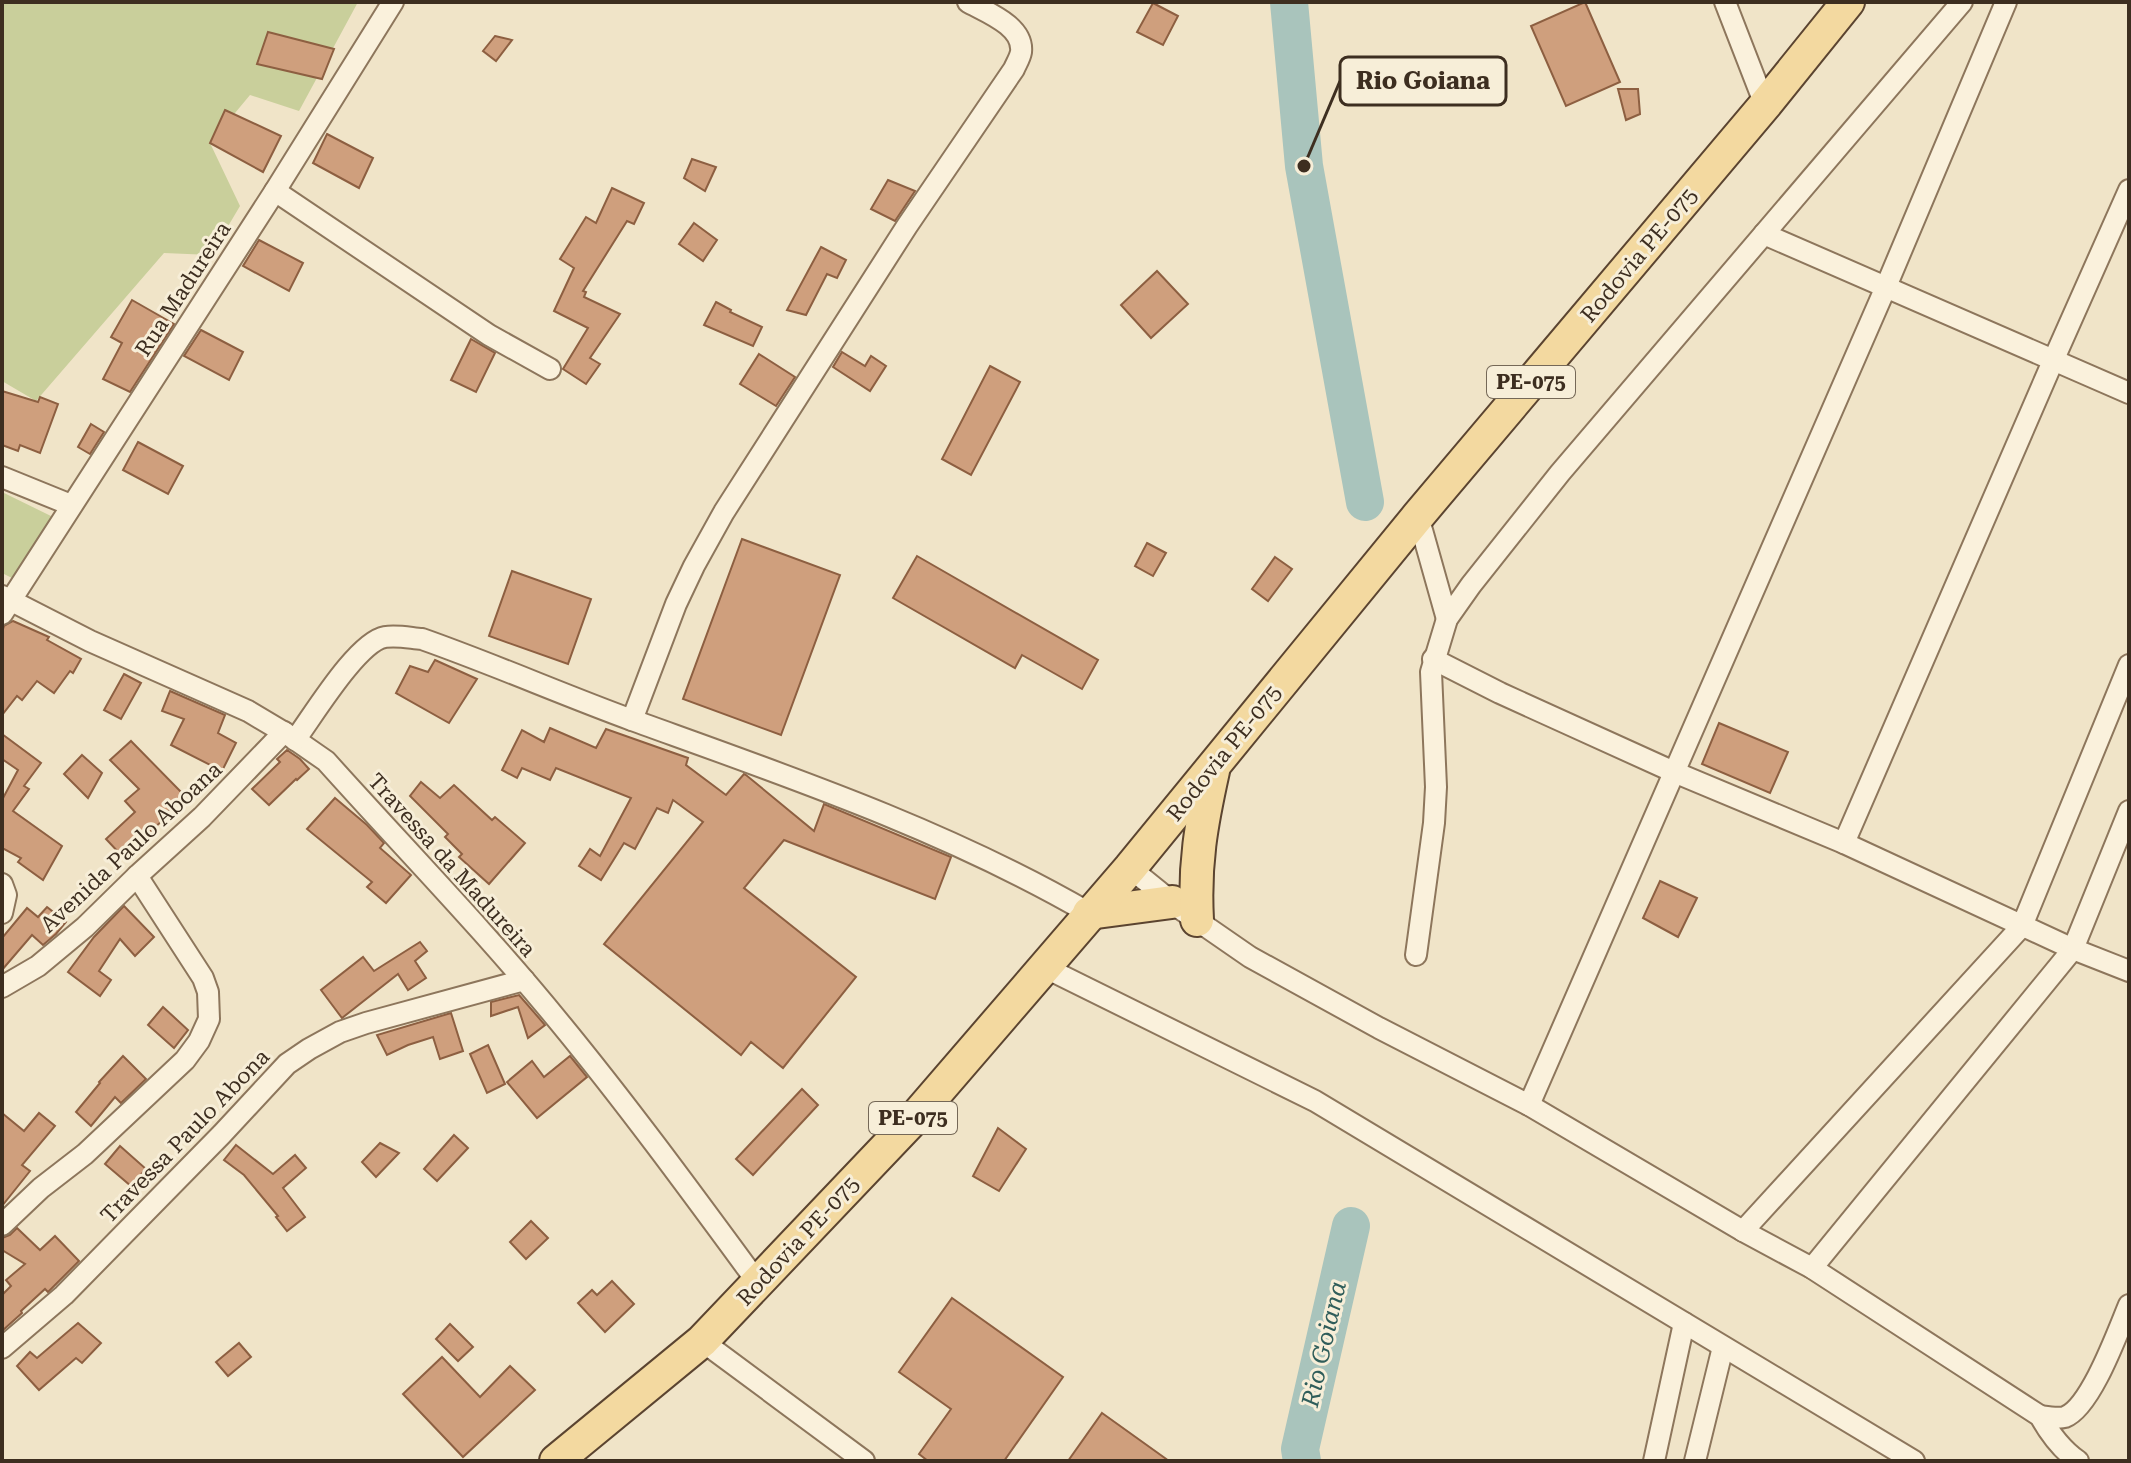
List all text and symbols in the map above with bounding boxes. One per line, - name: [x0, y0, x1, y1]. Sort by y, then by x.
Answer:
- callout: Rio Goiana: [1340, 57, 1506, 105]
- text: Rio Goiana: [1356, 67, 1490, 95]
- street label: Rodovia PE-075: [1576, 183, 1702, 327]
- street label: Rua Madureira: [130, 217, 236, 361]
- road number: PE-075: [1487, 366, 1575, 398]
- street label: Rodovia PE-075: [1162, 680, 1286, 826]
- street label: Avenida Paulo Aboana: [35, 757, 227, 937]
- street label: Travessa da Madureira: [363, 768, 541, 962]
- street label: Travessa Paulo Abona: [96, 1044, 275, 1228]
- road number: PE-075: [869, 1102, 957, 1134]
- street label: Rodovia PE-075: [732, 1171, 864, 1311]
- water label: Rio Goiana: [1296, 1278, 1352, 1411]

